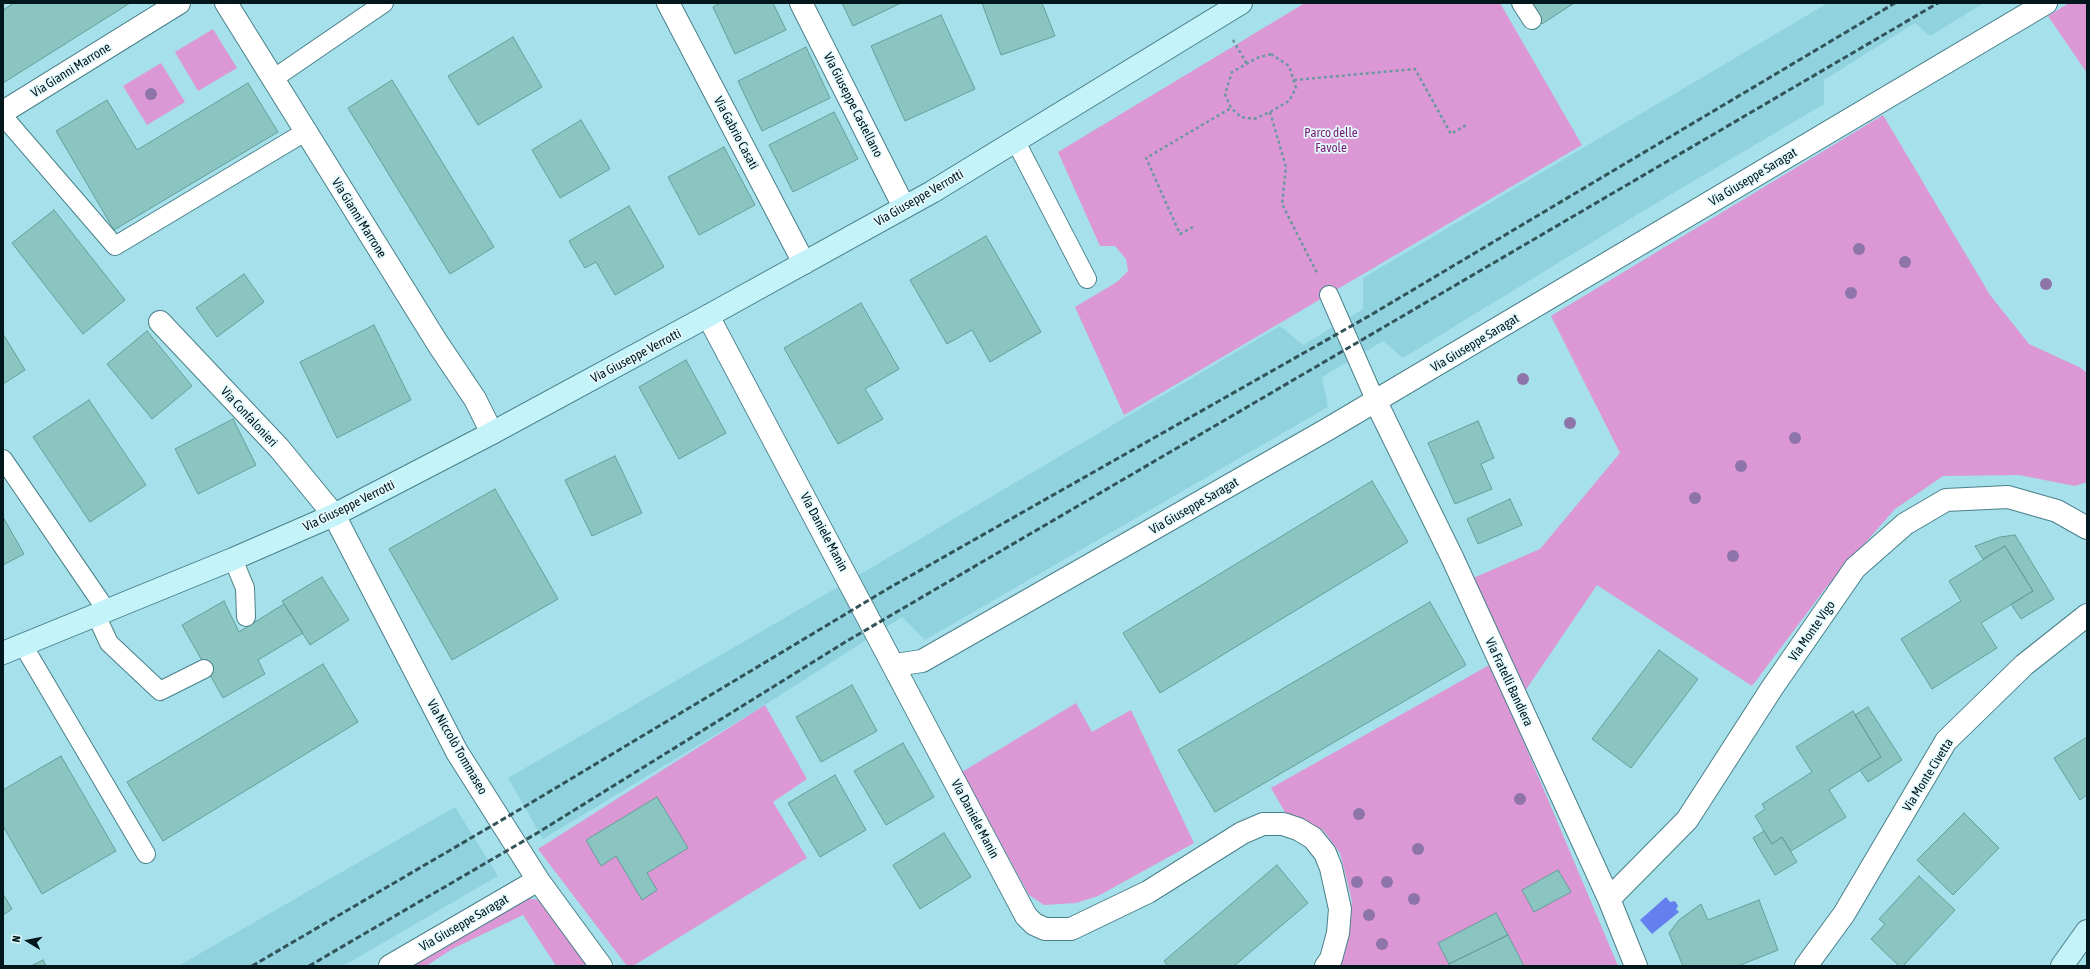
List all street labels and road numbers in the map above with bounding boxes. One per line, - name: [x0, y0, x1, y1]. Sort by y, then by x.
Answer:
- street label: Via Gianni Marrone: [28, 39, 114, 101]
- street label: Via Giuseppe Castellano: [820, 50, 886, 160]
- street label: Via Gabrio Casati: [710, 94, 762, 172]
- street label: Via Giuseppe Saragat: [1706, 145, 1800, 209]
- street label: Via Giuseppe Verrotti: [872, 166, 966, 230]
- street label: Via Gianni Marrone: [328, 175, 390, 261]
- street label: Via Giuseppe Saragat: [1428, 311, 1522, 375]
- street label: Via Giuseppe Verrotti: [588, 326, 684, 386]
- street label: Via Confalonieri: [217, 384, 281, 450]
- street label: Via Giuseppe Saragat: [1147, 474, 1241, 538]
- street label: Via Giuseppe Verrotti: [301, 477, 397, 535]
- street label: Via Daniele Manin: [797, 490, 851, 574]
- street label: Via Monte Vigo: [1785, 598, 1839, 664]
- street label: Via Fratelli Bandiera: [1482, 635, 1536, 729]
- street label: Via Niccolò Tommaseo: [423, 697, 491, 797]
- street label: Via Monte Civetta: [1899, 736, 1957, 814]
- street label: Via Daniele Manin: [948, 777, 1002, 861]
- street label: Via Giuseppe Saragat: [417, 891, 511, 955]

